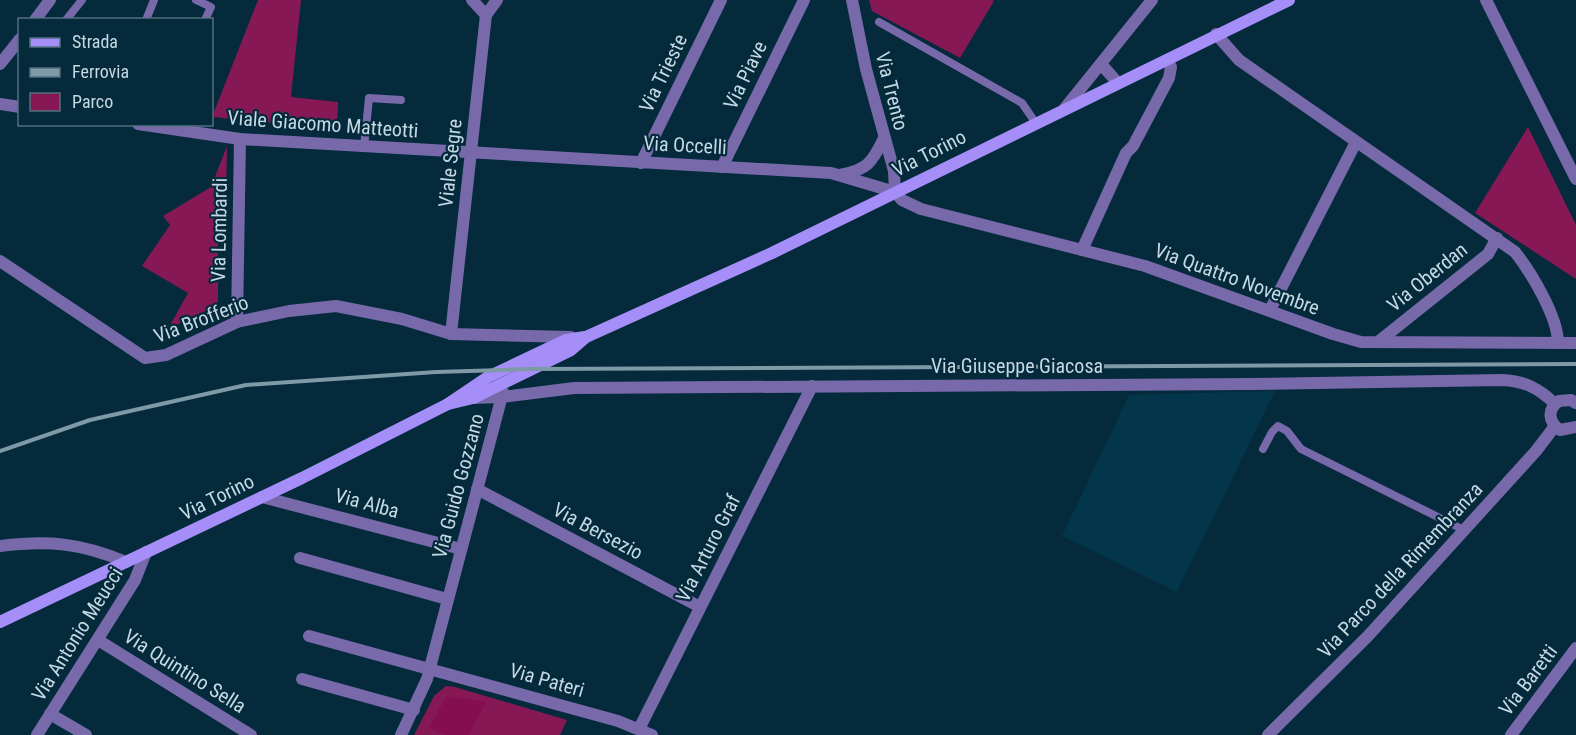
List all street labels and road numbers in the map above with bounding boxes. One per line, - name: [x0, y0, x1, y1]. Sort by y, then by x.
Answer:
- street label: Via Trieste: [634, 30, 692, 116]
- street label: Via Piave: [718, 37, 772, 113]
- street label: Via Trento: [871, 49, 913, 133]
- street label: Viale Giacomo Matteotti: [227, 105, 419, 143]
- street label: Viale Segre: [433, 118, 467, 208]
- street label: Via Torino: [888, 124, 970, 182]
- street label: Via Occelli: [643, 131, 727, 159]
- street label: Via Lombardi: [206, 178, 232, 282]
- street label: Via Oberdan: [1382, 237, 1472, 317]
- street label: Via Quattro Novembre: [1151, 238, 1323, 320]
- street label: Via Brofferio: [150, 290, 252, 348]
- street label: Via Giuseppe Giacosa: [931, 354, 1103, 378]
- street label: Via Guido Gozzano: [427, 411, 489, 561]
- street label: Via Torino: [176, 469, 258, 525]
- street label: Via Parco della Rimembranza: [1313, 477, 1487, 663]
- street label: Via Alba: [332, 483, 402, 523]
- street label: Via Arturo Graf: [671, 490, 746, 606]
- street label: Via Bersezio: [549, 497, 647, 565]
- street label: Via Antonio Meucci: [26, 563, 128, 705]
- street label: Via Quintino Sella: [120, 624, 250, 718]
- street label: Via Baretti: [1494, 640, 1562, 720]
- street label: Via Pateri: [507, 658, 587, 702]

